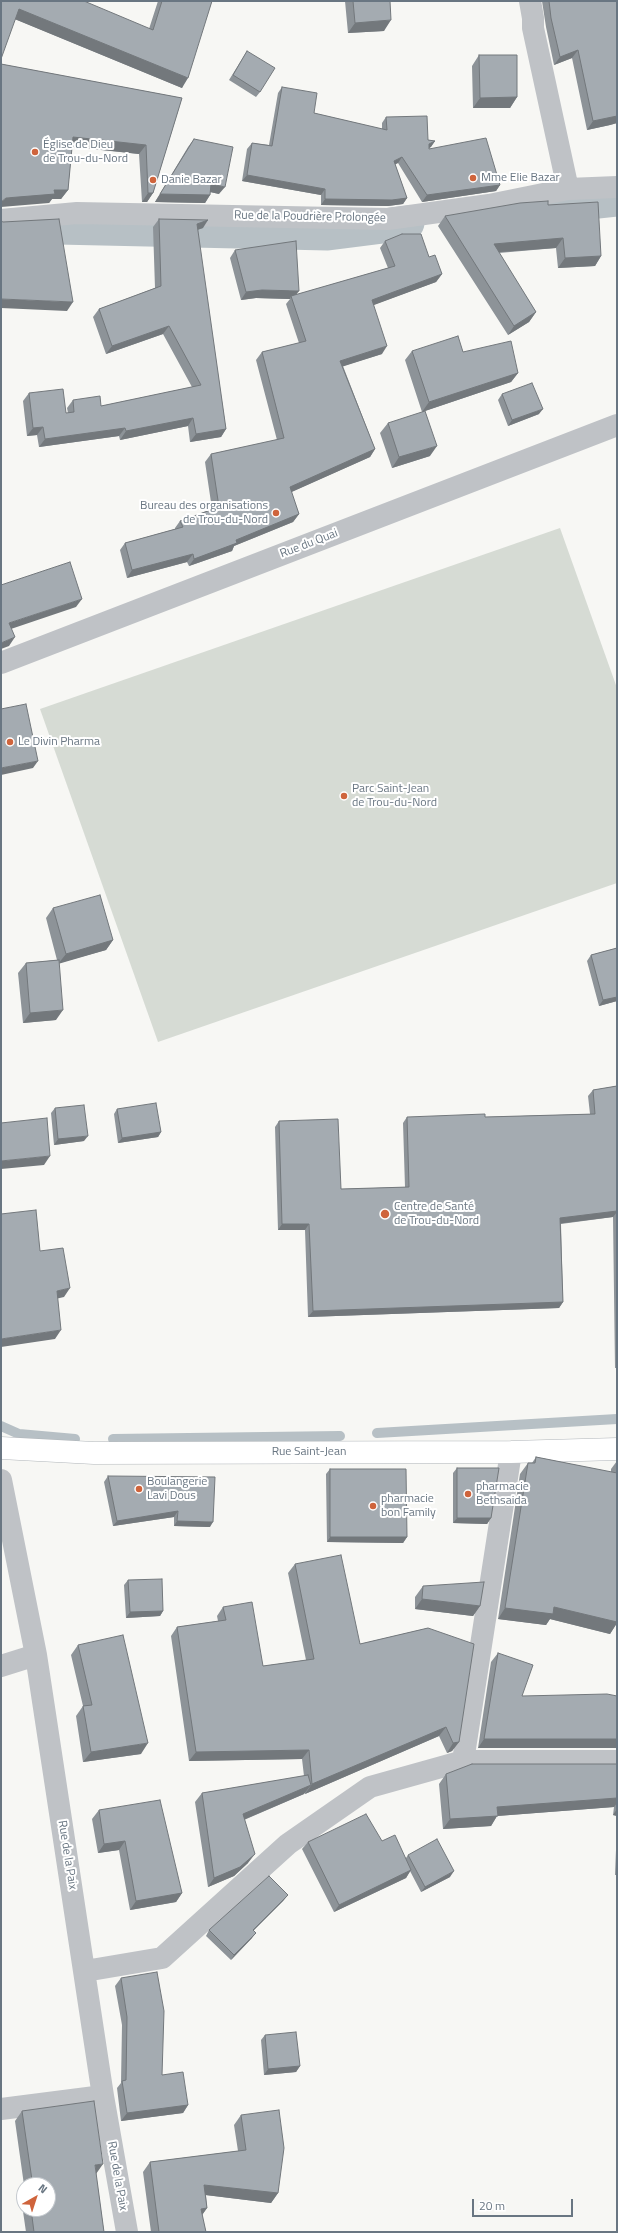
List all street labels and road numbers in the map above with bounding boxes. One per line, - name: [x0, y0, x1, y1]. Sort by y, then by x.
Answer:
- street label: Rue de la Poudrière Prolongée: [234, 208, 386, 226]
- street label: Rue du Quai: [278, 526, 340, 562]
- street label: Rue Saint-Jean: [272, 1445, 346, 1459]
- street label: Rue de la Paix: [54, 1819, 80, 1891]
- street label: Rue de la Paix: [104, 2140, 130, 2212]

